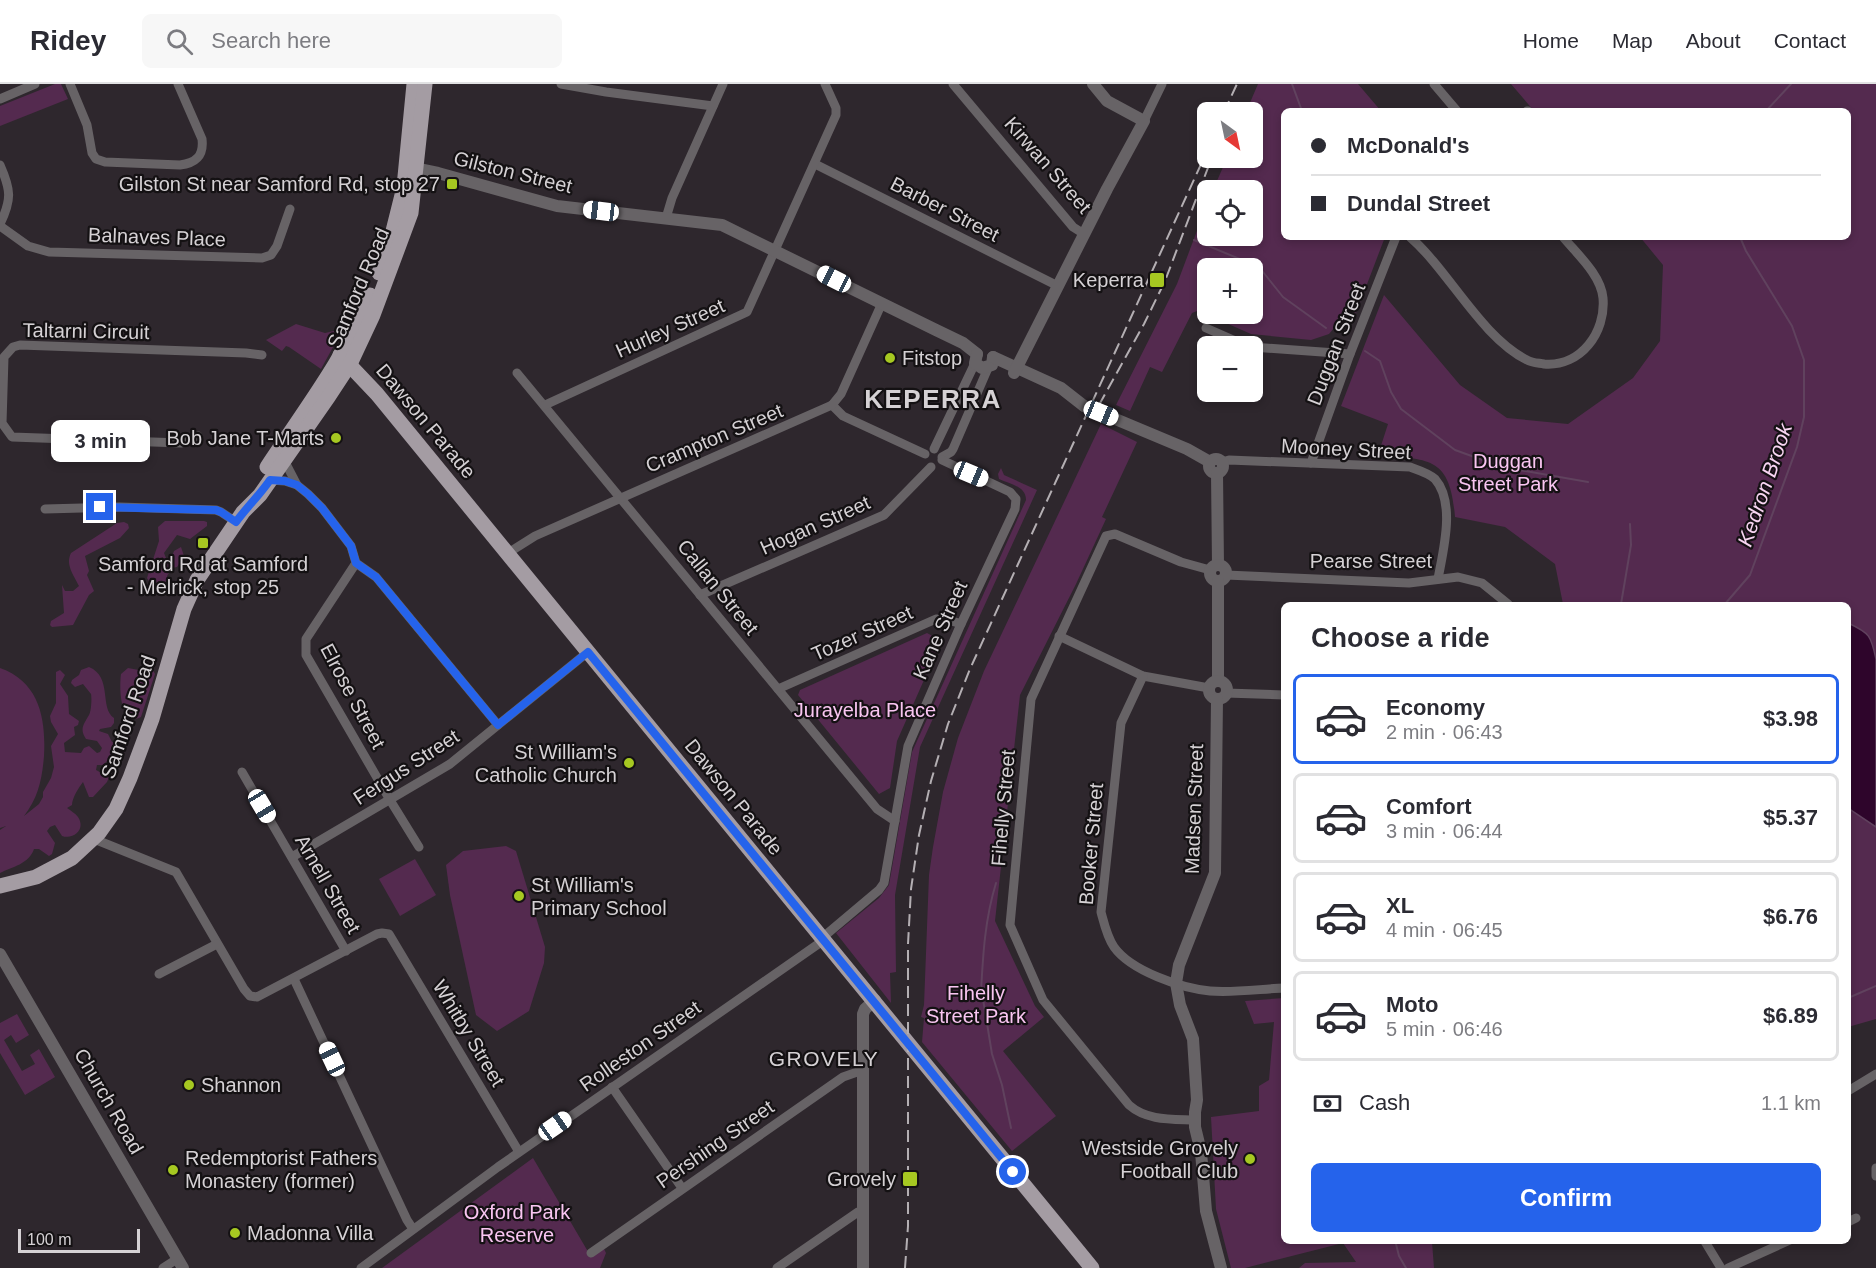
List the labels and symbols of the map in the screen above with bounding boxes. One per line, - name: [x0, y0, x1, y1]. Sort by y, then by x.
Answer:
- north arrow: [1197, 102, 1263, 168]
- street label: Kirwan Street: [1000, 112, 1096, 218]
- street label: Gilston Street: [452, 147, 575, 197]
- street label: Barber Street: [887, 172, 1003, 246]
- place label: Gilston St near Samford Rd, stop 27: [119, 173, 440, 195]
- marker: Gilston St near Samford Rd, stop 27: [445, 177, 459, 191]
- car: [582, 200, 620, 222]
- street label: Balnaves Place: [88, 224, 226, 250]
- street label: Samford Road: [323, 224, 393, 352]
- car: [814, 263, 854, 295]
- place label: Keperra: [1073, 269, 1145, 291]
- marker: Keperra: [1148, 271, 1166, 289]
- street label: Duggan Street: [1303, 279, 1370, 408]
- street label: Hurley Street: [612, 294, 728, 362]
- street label: Taltarni Circuit: [22, 319, 150, 343]
- place label: Fitstop: [902, 347, 962, 369]
- marker: Fitstop: [883, 351, 897, 365]
- street label: Dawson Parade: [372, 359, 480, 483]
- district label: KEPERRA: [864, 384, 1002, 414]
- car: [1081, 398, 1121, 428]
- street label: Crampton Street: [642, 399, 786, 477]
- water label: Kedron Brook: [1733, 419, 1797, 549]
- callout: 3 min: [51, 420, 150, 462]
- place label: Bob Jane T-Marts: [167, 427, 324, 449]
- marker: Bob Jane T-Marts: [329, 431, 343, 445]
- street label: Mooney Street: [1280, 435, 1412, 463]
- park label: Duggan Street Park: [1458, 450, 1559, 495]
- car: [951, 459, 991, 489]
- street label: Hogan Street: [757, 491, 874, 559]
- route end: [86, 493, 113, 520]
- street label: Callan Street: [673, 535, 763, 639]
- marker: Samford Rd at Samford - Melrick, stop 25: [196, 536, 210, 550]
- street label: Pearse Street: [1310, 550, 1433, 572]
- place label: Samford Rd at Samford - Melrick, stop 25: [98, 553, 308, 598]
- street label: Kane Street: [908, 577, 972, 683]
- street label: Tozer Street: [808, 601, 916, 665]
- street label: Elrose Street: [316, 640, 390, 753]
- street label: Samford Road: [97, 652, 159, 782]
- park label: Jurayelba Place: [794, 699, 936, 721]
- street label: Fergus Street: [349, 725, 463, 809]
- street label: Dawson Parade: [681, 735, 787, 859]
- place label: St William's Catholic Church: [475, 741, 617, 786]
- street label: Madsen Street: [1181, 743, 1207, 874]
- street label: Fihelly Street: [987, 748, 1019, 867]
- marker: St William's Catholic Church: [622, 756, 636, 770]
- street label: Booker Street: [1075, 782, 1107, 906]
- car: [245, 786, 279, 826]
- street label: Arnell Street: [291, 831, 365, 938]
- place label: St William's Primary School: [531, 874, 667, 919]
- marker: St William's Primary School: [512, 889, 526, 903]
- street label: Whitby Street: [429, 976, 510, 1090]
- park label: Fihelly Street Park: [926, 982, 1027, 1027]
- street label: Rolleston Street: [575, 996, 705, 1096]
- car: [316, 1039, 348, 1079]
- street label: Church Road: [70, 1044, 148, 1158]
- district label: GROVELY: [769, 1047, 879, 1070]
- place label: Shannon: [201, 1074, 281, 1096]
- marker: Shannon: [182, 1078, 196, 1092]
- street label: Pershing Street: [652, 1095, 778, 1193]
- car: [535, 1108, 575, 1144]
- place label: Westside Grovely Football Club: [1082, 1137, 1238, 1182]
- place label: Redemptorist Fathers Monastery (former): [185, 1147, 377, 1192]
- marker: Westside Grovely Football Club: [1243, 1152, 1257, 1166]
- route start: [999, 1158, 1026, 1185]
- marker: Redemptorist Fathers Monastery (former): [166, 1163, 180, 1177]
- place label: Grovely: [827, 1168, 896, 1190]
- marker: Grovely: [901, 1170, 919, 1188]
- park label: Oxford Park Reserve: [464, 1201, 571, 1246]
- place label: Madonna Villa: [247, 1222, 374, 1244]
- scale bar: [18, 1226, 140, 1254]
- marker: Madonna Villa: [228, 1226, 242, 1240]

